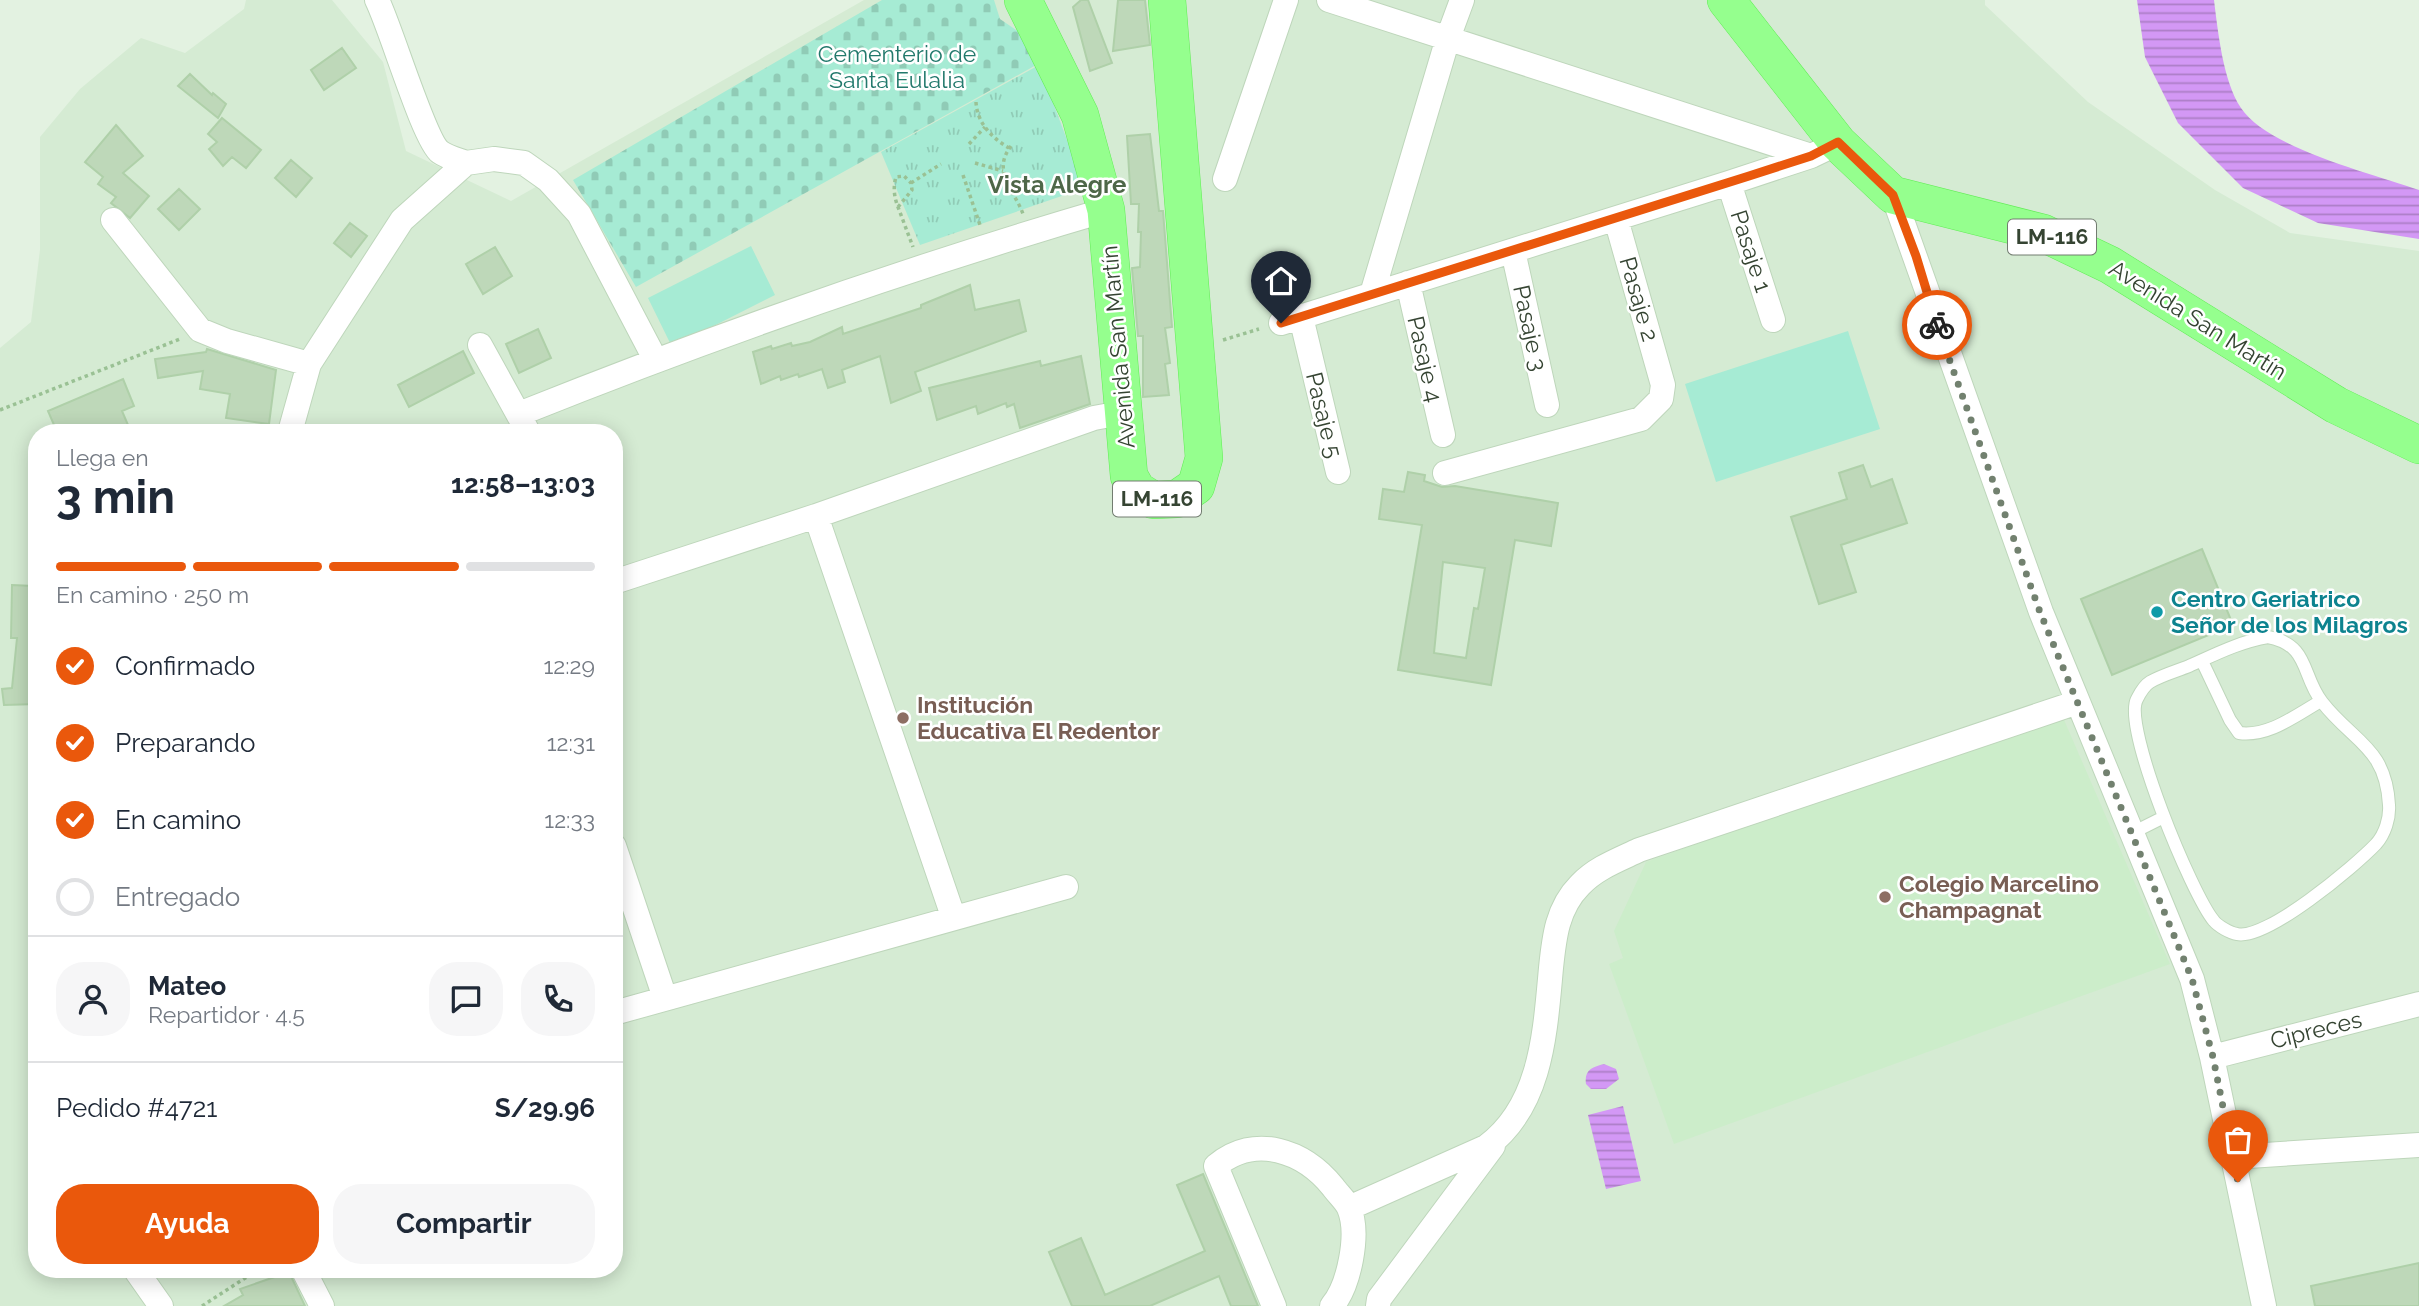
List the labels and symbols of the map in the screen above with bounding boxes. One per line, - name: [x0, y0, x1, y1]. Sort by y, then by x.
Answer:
- park label: Cementerio de Santa Eulalia: [818, 40, 976, 93]
- district label: Vista Alegre: [988, 170, 1126, 199]
- street label: Pasaje 1: [1726, 206, 1777, 295]
- road number: LM-116: [2008, 219, 2096, 254]
- street label: Avenida San Martín: [1095, 244, 1140, 450]
- pin: [1251, 251, 1311, 323]
- street label: Pasaje 2: [1615, 253, 1664, 344]
- street label: Avenida San Martín: [2105, 254, 2292, 385]
- street label: Pasaje 3: [1508, 282, 1553, 373]
- courier: [1902, 290, 1972, 360]
- street label: Pasaje 4: [1402, 313, 1448, 405]
- street label: Pasaje 5: [1301, 369, 1348, 461]
- road number: LM-116: [1113, 482, 1201, 516]
- place label: Centro Geriatrico Señor de los Milagros: [2171, 585, 2408, 638]
- marker: Centro Geriatrico Señor de los Milagros: [2149, 604, 2165, 620]
- place label: Institución Educativa El Redentor: [917, 691, 1160, 744]
- marker: Institución Educativa El Redentor: [895, 710, 911, 726]
- place label: Colegio Marcelino Champagnat: [1899, 870, 2099, 923]
- marker: Colegio Marcelino Champagnat: [1877, 889, 1893, 905]
- street label: Cipreces: [2267, 1005, 2364, 1054]
- pin: [2208, 1110, 2268, 1182]

